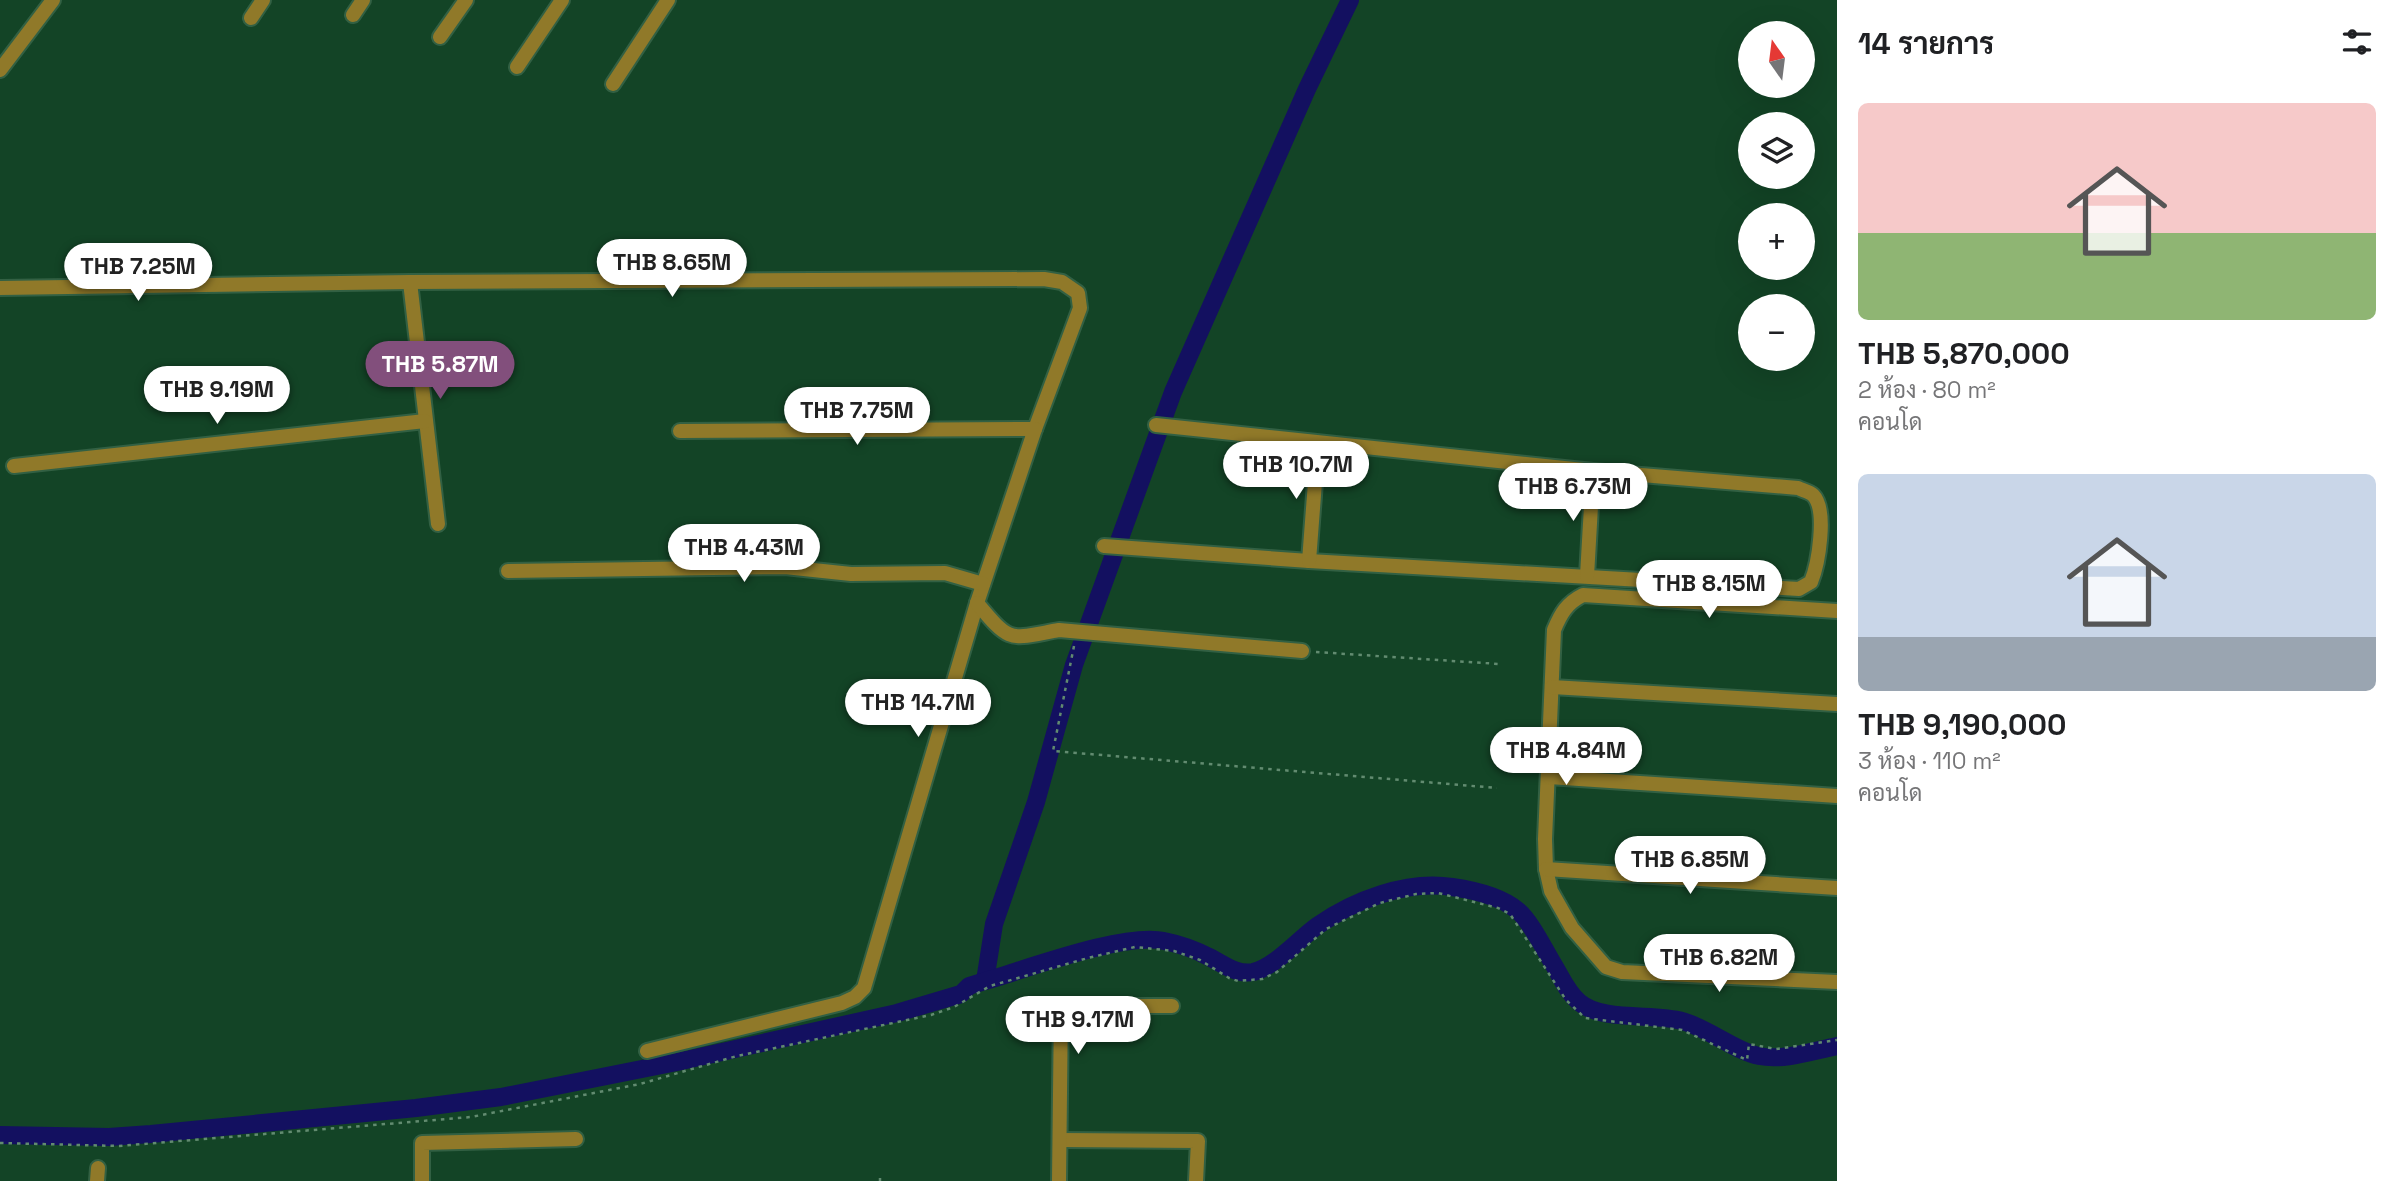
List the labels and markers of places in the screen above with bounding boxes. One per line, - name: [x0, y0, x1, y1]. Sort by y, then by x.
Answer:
- pin: THB 8.65M: [592, 240, 752, 299]
- pin: THB 7.25M: [58, 244, 218, 303]
- pin: THB 5.87M: [360, 342, 520, 401]
- pin: THB 9.19M: [137, 366, 297, 426]
- pin: THB 7.75M: [777, 388, 937, 447]
- pin: THB 10.7M: [1216, 442, 1376, 501]
- pin: THB 6.73M: [1493, 463, 1653, 523]
- pin: THB 4.43M: [664, 524, 824, 584]
- pin: THB 8.15M: [1629, 560, 1789, 620]
- pin: THB 14.7M: [838, 680, 998, 739]
- pin: THB 4.84M: [1486, 728, 1646, 787]
- pin: THB 6.85M: [1610, 836, 1770, 896]
- pin: THB 6.82M: [1639, 934, 1799, 994]
- pin: THB 9.17M: [998, 996, 1158, 1056]

